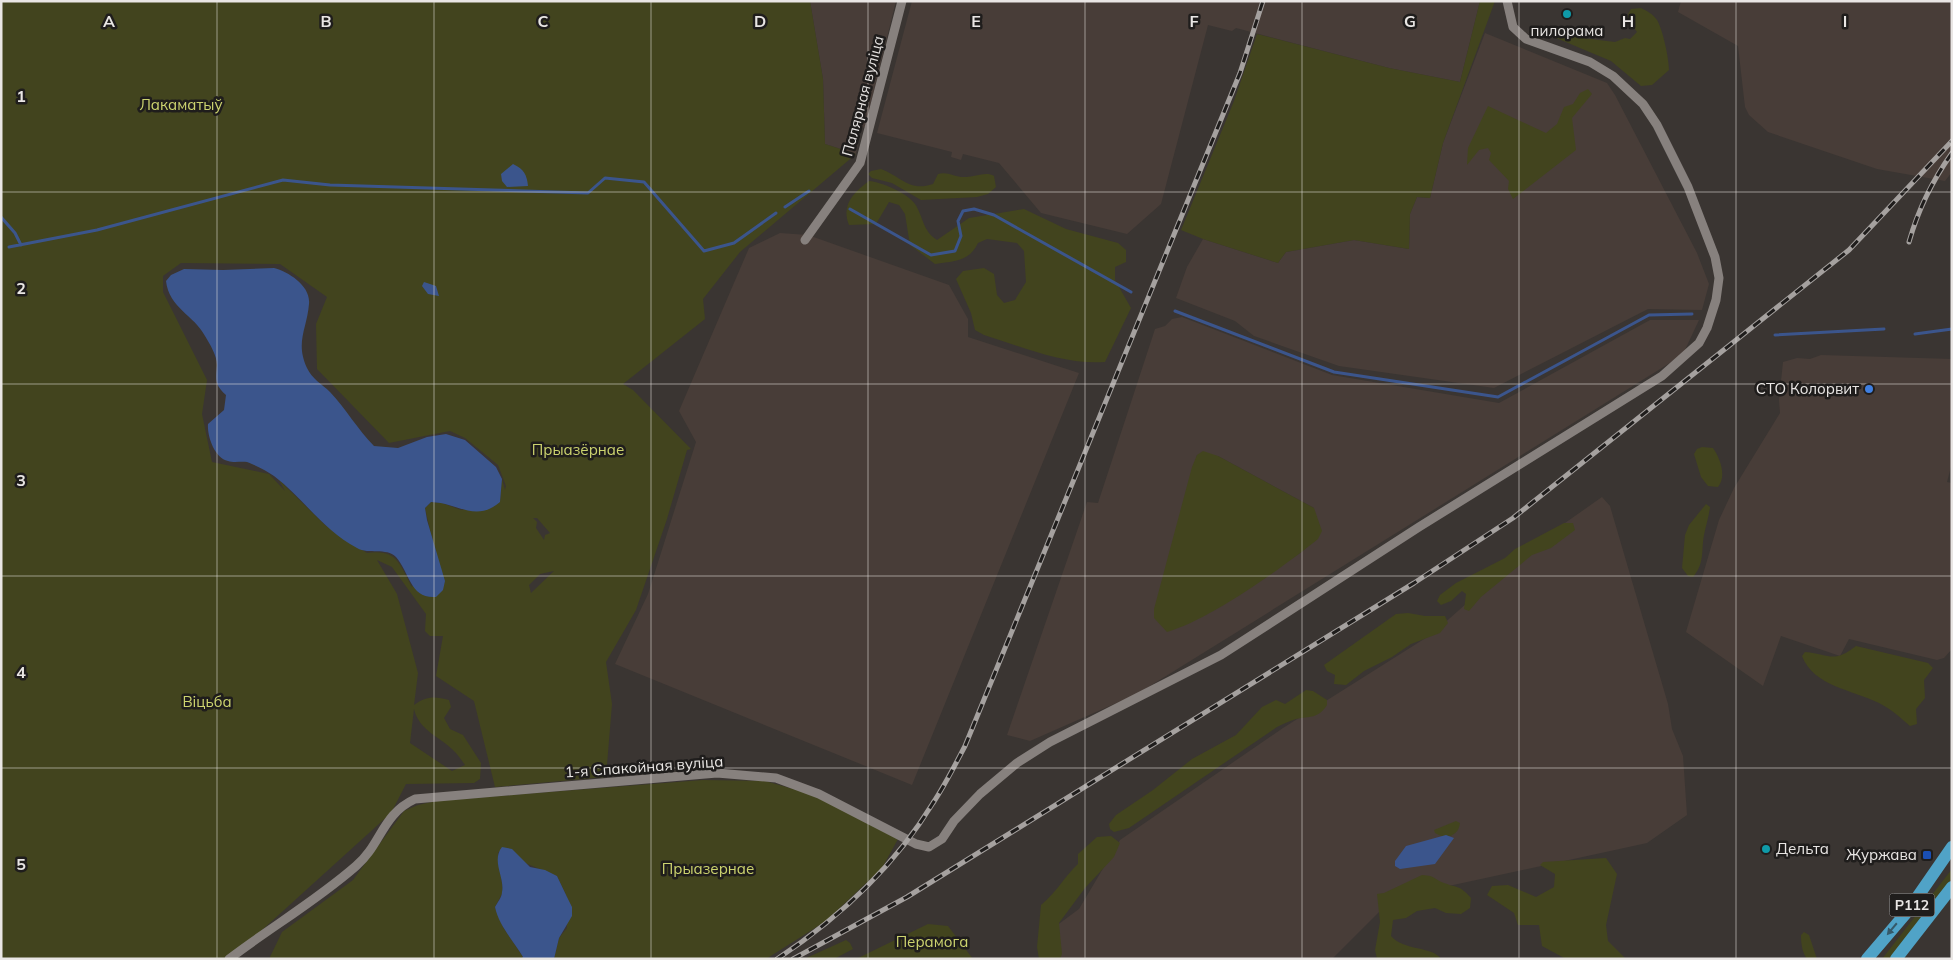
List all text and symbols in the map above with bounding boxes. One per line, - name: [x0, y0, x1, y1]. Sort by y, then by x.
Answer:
- marker: пилорама: [1561, 8, 1573, 20]
- text: A: [103, 11, 115, 31]
- text: B: [320, 11, 332, 31]
- text: C: [538, 11, 549, 31]
- text: D: [754, 11, 766, 31]
- text: E: [971, 11, 981, 31]
- text: F: [1189, 11, 1199, 31]
- text: G: [1404, 11, 1416, 31]
- text: H: [1622, 11, 1634, 31]
- text: I: [1843, 11, 1847, 31]
- place label: пилорама: [1531, 21, 1603, 40]
- street label: Палярная вуліца: [837, 34, 888, 158]
- text: 1: [16, 86, 26, 106]
- park label: Лакаматыў: [139, 95, 223, 114]
- text: 2: [16, 278, 26, 298]
- place label: СТО Колорвит: [1756, 379, 1859, 398]
- marker: СТО Колорвит: [1863, 383, 1875, 395]
- park label: Прыазёрнае: [532, 440, 624, 459]
- text: 3: [16, 470, 26, 490]
- text: 4: [16, 662, 26, 682]
- park label: Віцьба: [182, 692, 232, 711]
- street label: 1-я Спакойная вуліца: [564, 751, 724, 782]
- place label: Дельта: [1776, 839, 1829, 858]
- marker: Дельта: [1760, 843, 1772, 855]
- place label: Журжава: [1846, 845, 1917, 864]
- marker: Журжава: [1921, 849, 1933, 861]
- text: 5: [16, 854, 26, 874]
- park label: Прыазернае: [662, 859, 754, 878]
- road number: Р112: [1890, 894, 1934, 916]
- one-way arrow: [1887, 922, 1898, 935]
- park label: Перамога: [896, 932, 968, 951]

